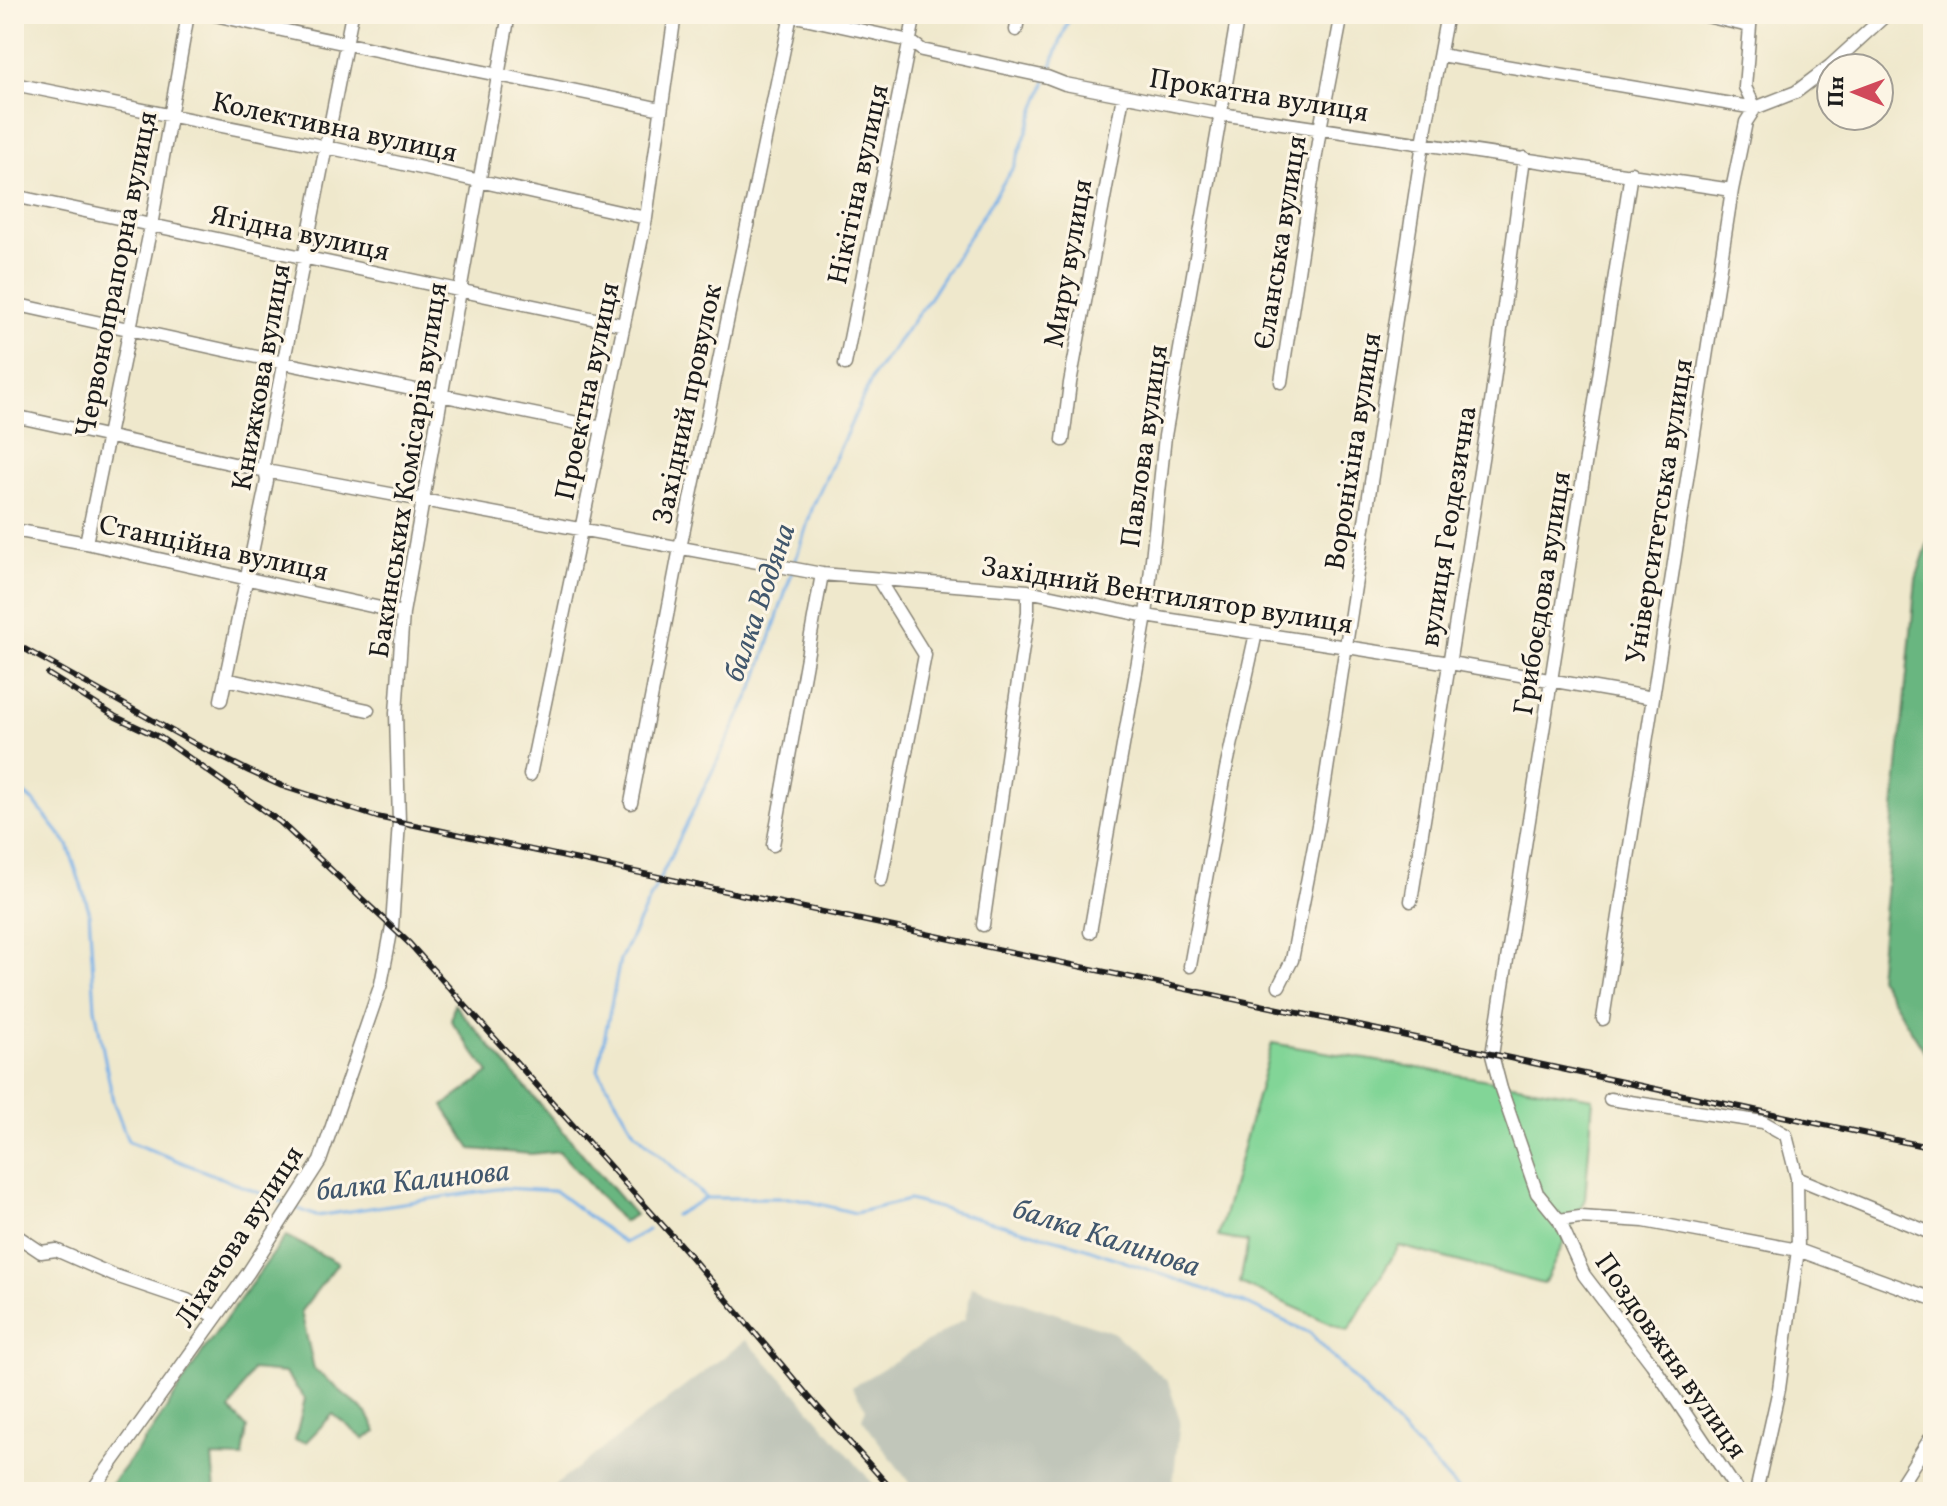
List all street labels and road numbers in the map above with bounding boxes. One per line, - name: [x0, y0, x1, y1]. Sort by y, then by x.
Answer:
- street label: Прокатна вулиця: [1146, 60, 1371, 133]
- street label: Нікітіна вулиця: [819, 81, 900, 288]
- street label: Колективна вулиця: [208, 83, 461, 173]
- street label: Червонопрапорна вулиця: [67, 108, 168, 441]
- street label: Єланська вулиця: [1245, 133, 1318, 352]
- street label: Миру вулиця: [1035, 176, 1103, 351]
- street label: Ягідна вулиця: [206, 196, 393, 273]
- street label: Книжкова вулиця: [223, 261, 302, 494]
- street label: Проектна вулиця: [546, 279, 631, 504]
- street label: Бакинських Комісарів вулиця: [360, 280, 458, 661]
- street label: Західний провулок: [644, 281, 733, 528]
- street label: Вороніхіна вулиця: [1316, 330, 1393, 573]
- street label: Павлова вулиця: [1112, 342, 1179, 550]
- street label: Університетська вулиця: [1617, 356, 1704, 667]
- street label: вулиця Геодезична: [1411, 403, 1488, 650]
- street label: Грибоєдова вулиця: [1505, 469, 1582, 718]
- street label: Станційна вулиця: [95, 506, 332, 593]
- street label: Західний Вентилятор вулиця: [978, 548, 1355, 645]
- street label: Ліхачова вулиця: [167, 1139, 314, 1336]
- street label: Поздовжня вулиця: [1584, 1246, 1756, 1467]

